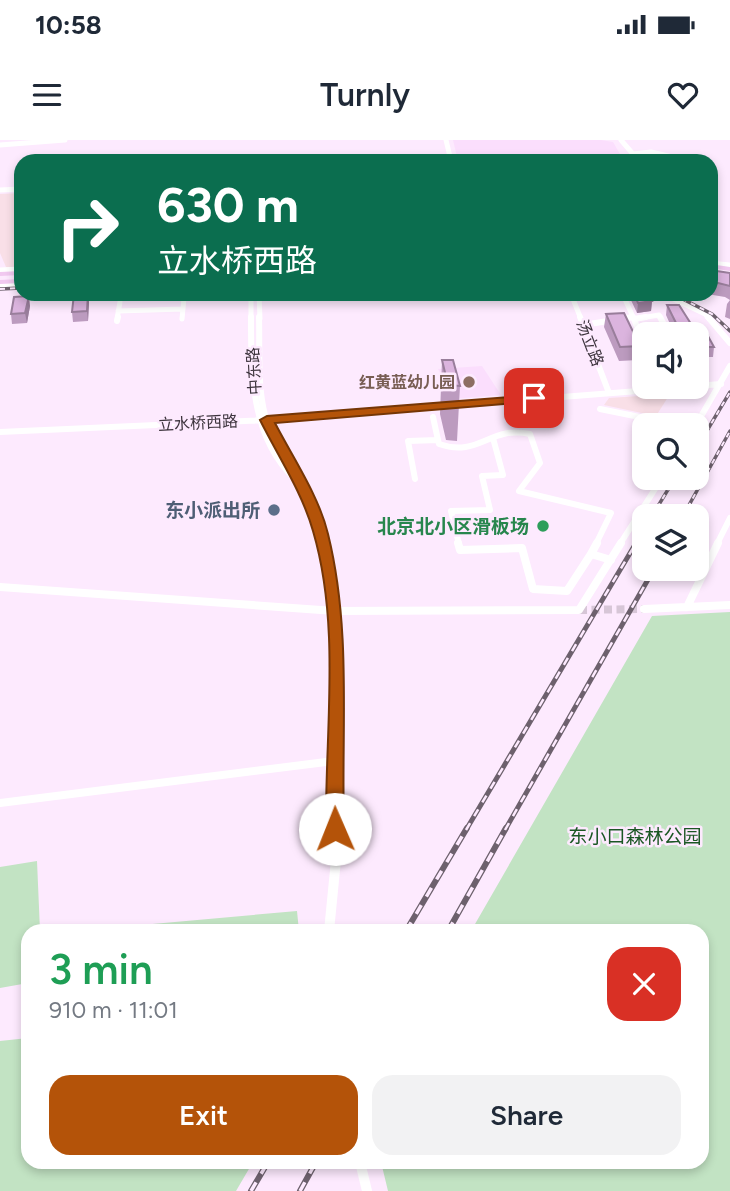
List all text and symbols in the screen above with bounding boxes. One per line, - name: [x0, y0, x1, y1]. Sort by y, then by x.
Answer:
- text: 10:58: [35, 9, 102, 41]
- icon: menu: [28, 76, 66, 114]
- text: Turnly: [320, 76, 410, 114]
- icon: heart: [664, 76, 702, 114]
- text: 630 m: [157, 175, 299, 234]
- icon: right: [42, 182, 133, 273]
- text: 立水桥西路: [157, 242, 317, 280]
- street label: 汤立路: [573, 317, 607, 369]
- map controls: [632, 322, 709, 581]
- button: sound: [632, 322, 709, 399]
- street label: 中东路: [243, 347, 265, 395]
- pin: [504, 368, 564, 428]
- place label: 红黄蓝幼儿园: [359, 373, 455, 392]
- marker: 红黄蓝幼儿园: [461, 374, 477, 390]
- icon: arrive: [515, 379, 553, 417]
- street label: 立水桥西路: [158, 411, 238, 435]
- button: search: [632, 413, 709, 490]
- place label: 东小派出所: [165, 499, 260, 522]
- marker: 东小派出所: [266, 502, 282, 518]
- button: layers: [632, 504, 709, 581]
- place label: 北京北小区滑板场: [377, 515, 529, 538]
- marker: 北京北小区滑板场: [535, 518, 551, 534]
- position arrow: [298, 792, 372, 866]
- park label: 东小口森林公园: [568, 825, 702, 848]
- text: 3 min: [49, 944, 153, 995]
- button: close: [607, 947, 681, 1021]
- text: 910 m · 11:01: [49, 996, 178, 1024]
- button: Exit: [49, 1075, 358, 1155]
- button: Share: [372, 1075, 681, 1155]

